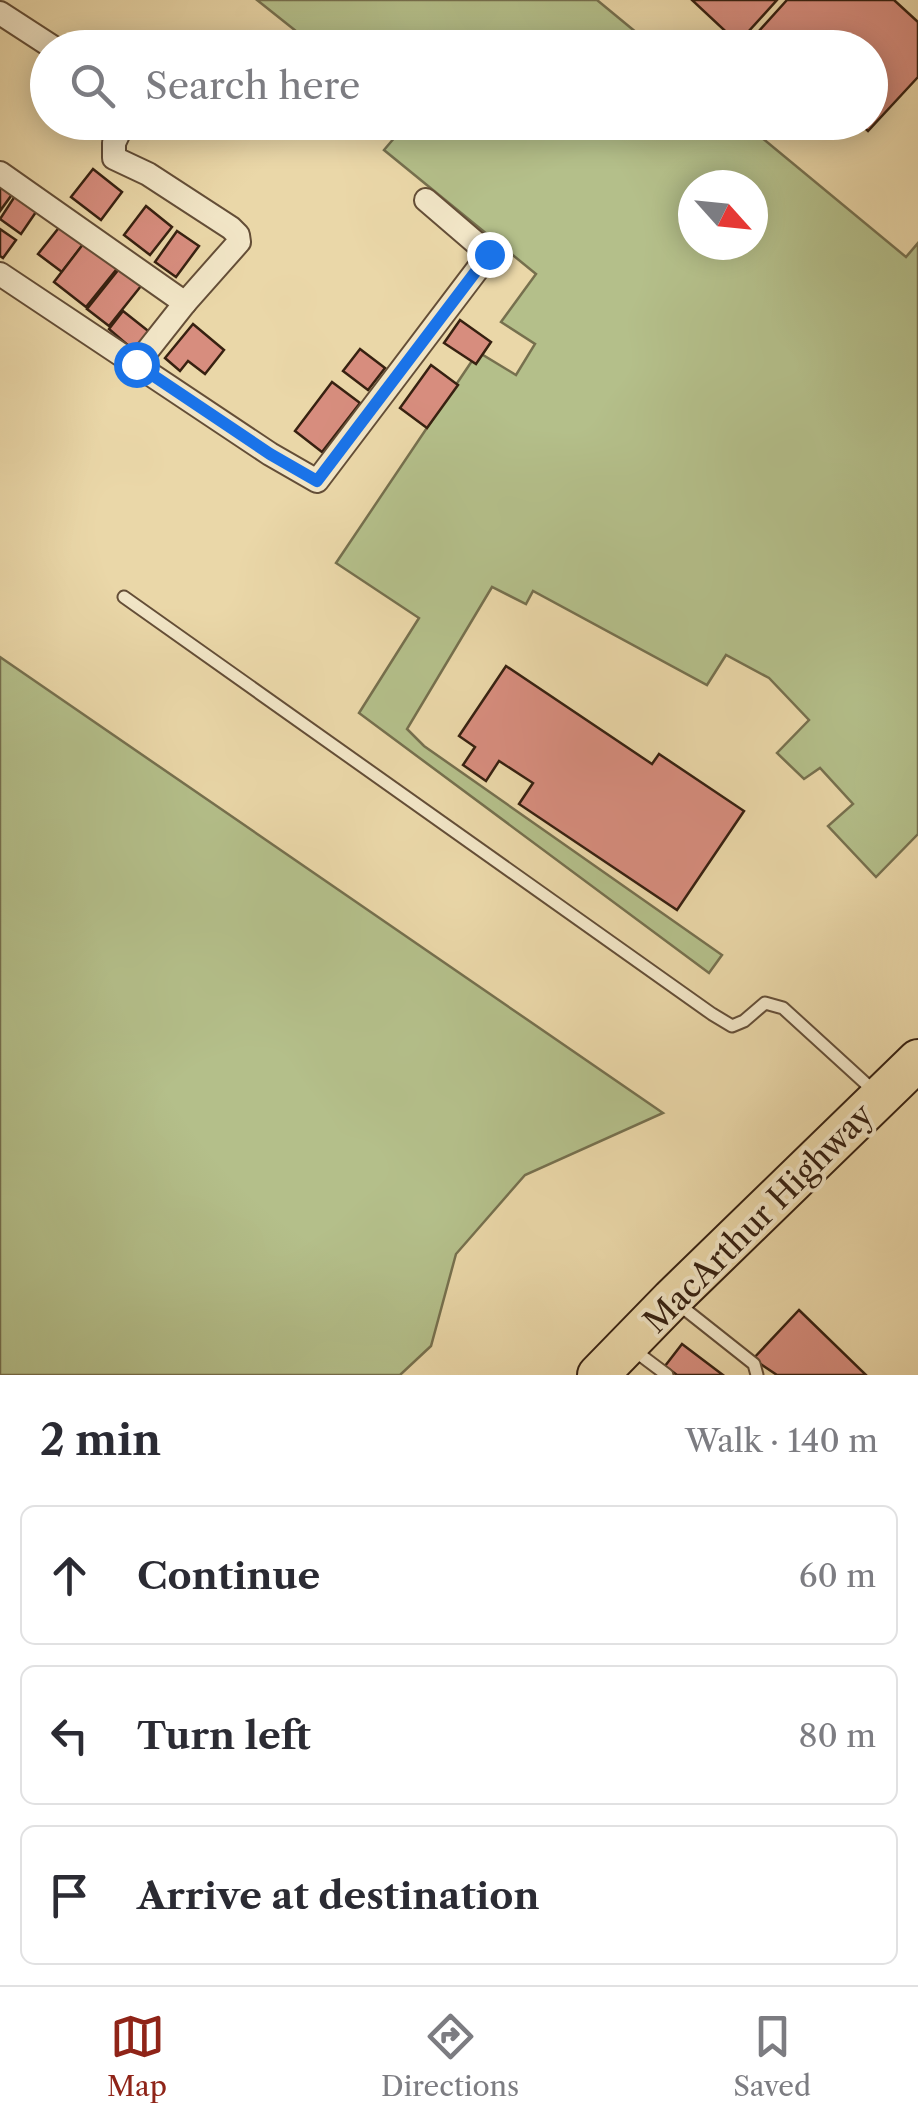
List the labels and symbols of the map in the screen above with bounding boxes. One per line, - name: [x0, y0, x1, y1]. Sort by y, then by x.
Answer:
- north arrow: [678, 170, 768, 260]
- route end: [467, 232, 513, 278]
- route start: [114, 342, 160, 388]
- street label: MacArthur Highway: [635, 1094, 882, 1341]

